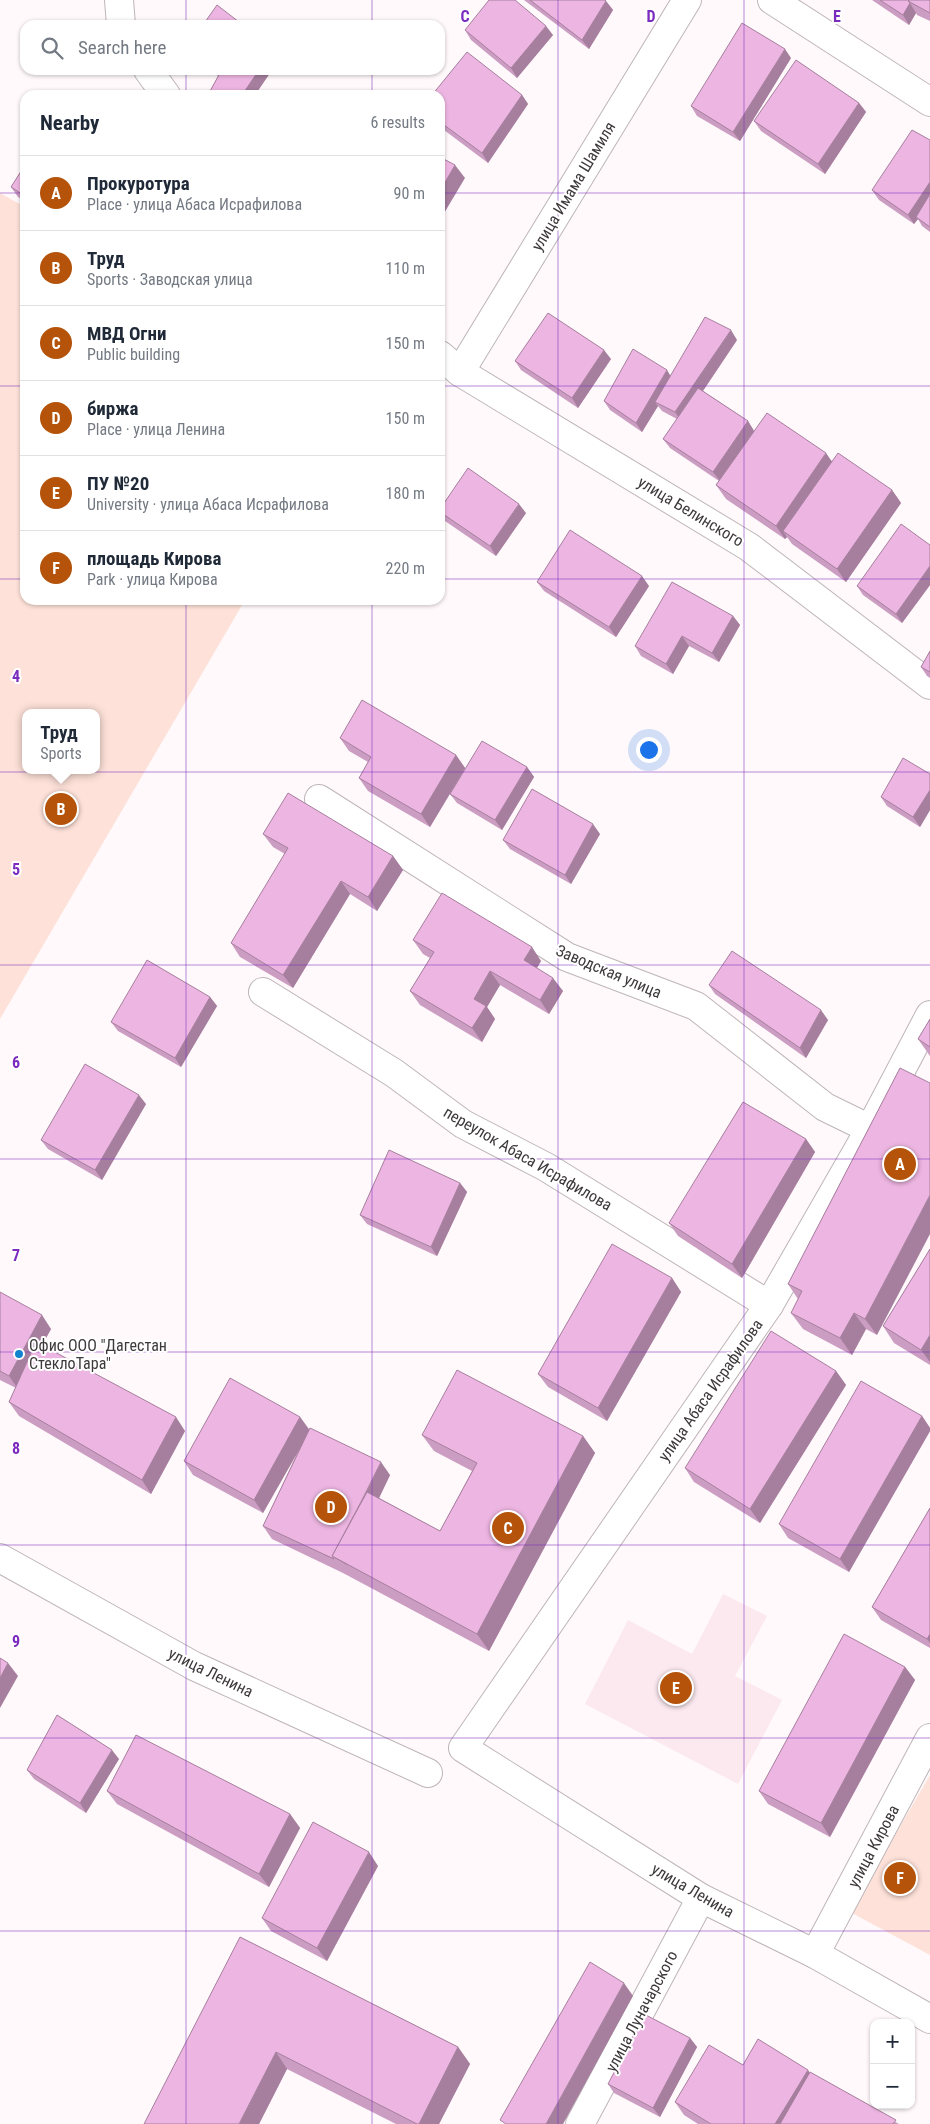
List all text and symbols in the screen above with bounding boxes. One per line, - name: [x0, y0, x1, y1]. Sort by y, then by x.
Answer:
- text: C: [460, 7, 470, 26]
- text: D: [646, 7, 656, 26]
- text: E: [833, 7, 841, 26]
- search box: [20, 20, 445, 75]
- icon: search: [38, 34, 66, 62]
- text: Search here: [78, 36, 166, 59]
- text: Nearby: [40, 111, 99, 135]
- text: 6 results: [370, 113, 425, 132]
- street label: улица Имама Шамиля: [527, 118, 619, 254]
- text: Прокуротура: [87, 172, 190, 195]
- text: A: [51, 184, 61, 203]
- text: 90 m: [393, 184, 425, 203]
- text: Place · улица Абаса Исрафилова: [87, 195, 302, 214]
- text: Труд: [87, 247, 124, 270]
- text: B: [52, 259, 60, 278]
- text: 110 m: [386, 259, 425, 278]
- text: Sports · Заводская улица: [87, 270, 253, 289]
- text: МВД Огни: [87, 322, 166, 345]
- text: C: [51, 334, 61, 353]
- text: 150 m: [386, 334, 425, 353]
- text: Public building: [87, 345, 180, 364]
- text: биржа: [87, 397, 138, 420]
- text: D: [51, 409, 61, 428]
- text: 150 m: [386, 409, 425, 428]
- text: Place · улица Ленина: [87, 420, 225, 439]
- text: ПУ №20: [87, 472, 149, 495]
- street label: улица Белинского: [634, 472, 747, 550]
- text: E: [52, 484, 60, 503]
- text: 180 m: [386, 484, 425, 503]
- text: University · улица Абаса Исрафилова: [87, 495, 329, 514]
- text: площадь Кирова: [87, 547, 221, 570]
- text: F: [52, 559, 60, 578]
- text: 220 m: [386, 559, 425, 578]
- text: Park · улица Кирова: [87, 570, 218, 589]
- text: 4: [12, 667, 20, 686]
- popup: [22, 709, 100, 774]
- text: Труд: [40, 721, 78, 744]
- your location: [636, 737, 662, 763]
- text: Sports: [40, 744, 82, 763]
- pin: B: [45, 790, 77, 828]
- text: 5: [12, 860, 20, 879]
- street label: Заводская улица: [553, 941, 664, 1002]
- text: 6: [12, 1053, 20, 1072]
- street label: переулок Абаса Исрафилова: [440, 1102, 615, 1214]
- pin: A: [884, 1145, 916, 1183]
- text: 7: [12, 1246, 20, 1265]
- street label: улица Абаса Исрафилова: [654, 1316, 767, 1465]
- place label: Офис ООО "Дагестан СтеклоТара": [29, 1336, 167, 1373]
- marker: Офис ООО "Дагестан СтеклоТара": [13, 1348, 25, 1360]
- text: 8: [12, 1439, 20, 1458]
- pin: D: [315, 1488, 347, 1526]
- pin: C: [492, 1509, 524, 1547]
- text: 9: [12, 1632, 20, 1651]
- street label: улица Ленина: [165, 1644, 256, 1701]
- pin: E: [660, 1669, 692, 1707]
- street label: улица Кирова: [844, 1802, 903, 1891]
- street label: улица Ленина: [648, 1859, 737, 1922]
- pin: F: [884, 1859, 916, 1897]
- street label: улица Луначарского: [601, 1947, 681, 2075]
- map controls: [870, 2019, 915, 2109]
- button: +: [870, 2019, 915, 2064]
- button: −: [870, 2064, 915, 2109]

